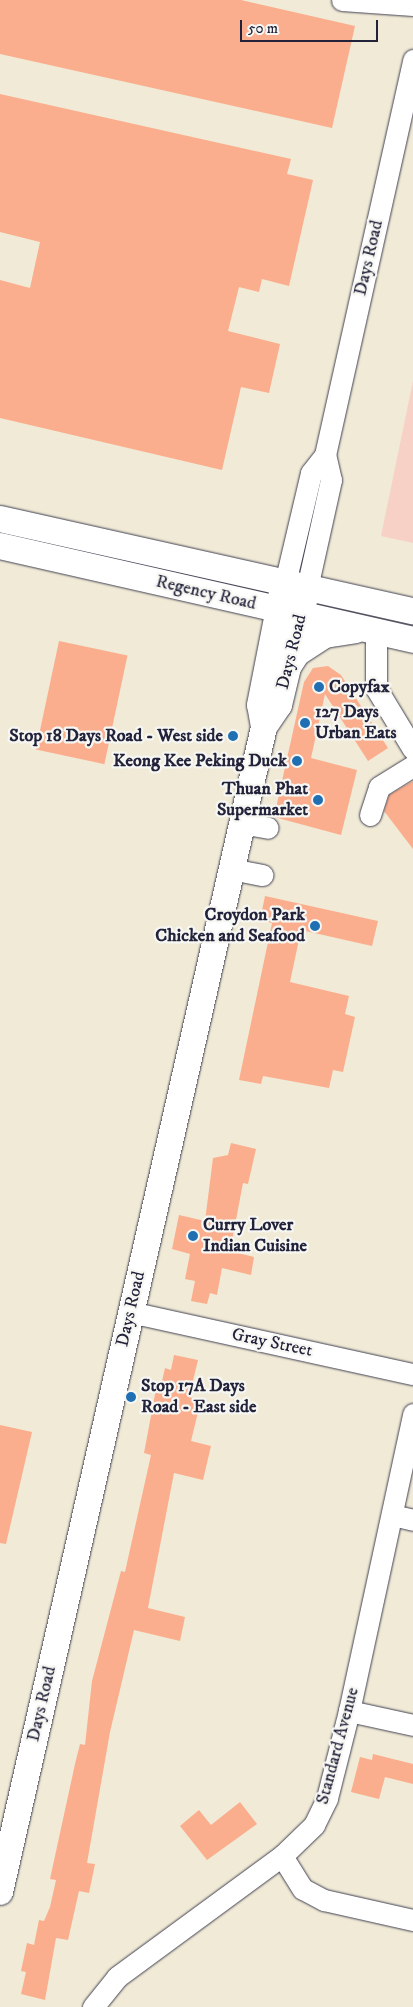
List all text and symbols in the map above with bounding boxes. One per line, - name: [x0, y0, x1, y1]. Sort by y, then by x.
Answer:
- scale bar: [243, 10, 380, 42]
- text: 50 m: [248, 19, 278, 38]
- street label: Days Road: [350, 218, 388, 298]
- street label: Regency Road: [154, 571, 258, 615]
- street label: Days Road: [272, 612, 312, 692]
- place label: Copyfax: [329, 676, 390, 698]
- marker: Copyfax: [313, 681, 325, 693]
- place label: 127 Days Urban Eats: [315, 702, 397, 744]
- marker: 127 Days Urban Eats: [299, 717, 311, 729]
- place label: Stop 18 Days Road - West side: [9, 725, 223, 747]
- marker: Stop 18 Days Road - West side: [227, 730, 239, 742]
- place label: Keong Kee Peking Duck: [113, 750, 287, 772]
- marker: Keong Kee Peking Duck: [291, 755, 303, 767]
- place label: Thuan Phat Supermarket: [217, 779, 308, 822]
- marker: Thuan Phat Supermarket: [312, 794, 324, 806]
- place label: Croydon Park Chicken and Seafood: [155, 905, 305, 948]
- marker: Croydon Park Chicken and Seafood: [309, 920, 321, 932]
- place label: Curry Lover Indian Cuisine: [203, 1215, 307, 1258]
- marker: Curry Lover Indian Cuisine: [187, 1230, 199, 1242]
- street label: Days Road: [112, 1269, 150, 1349]
- street label: Gray Street: [230, 1324, 314, 1362]
- place label: Stop 17A Days Road - East side: [141, 1376, 256, 1418]
- marker: Stop 17A Days Road - East side: [125, 1391, 137, 1403]
- street label: Days Road: [23, 1664, 61, 1744]
- street label: Standard Avenue: [312, 1685, 364, 1807]

